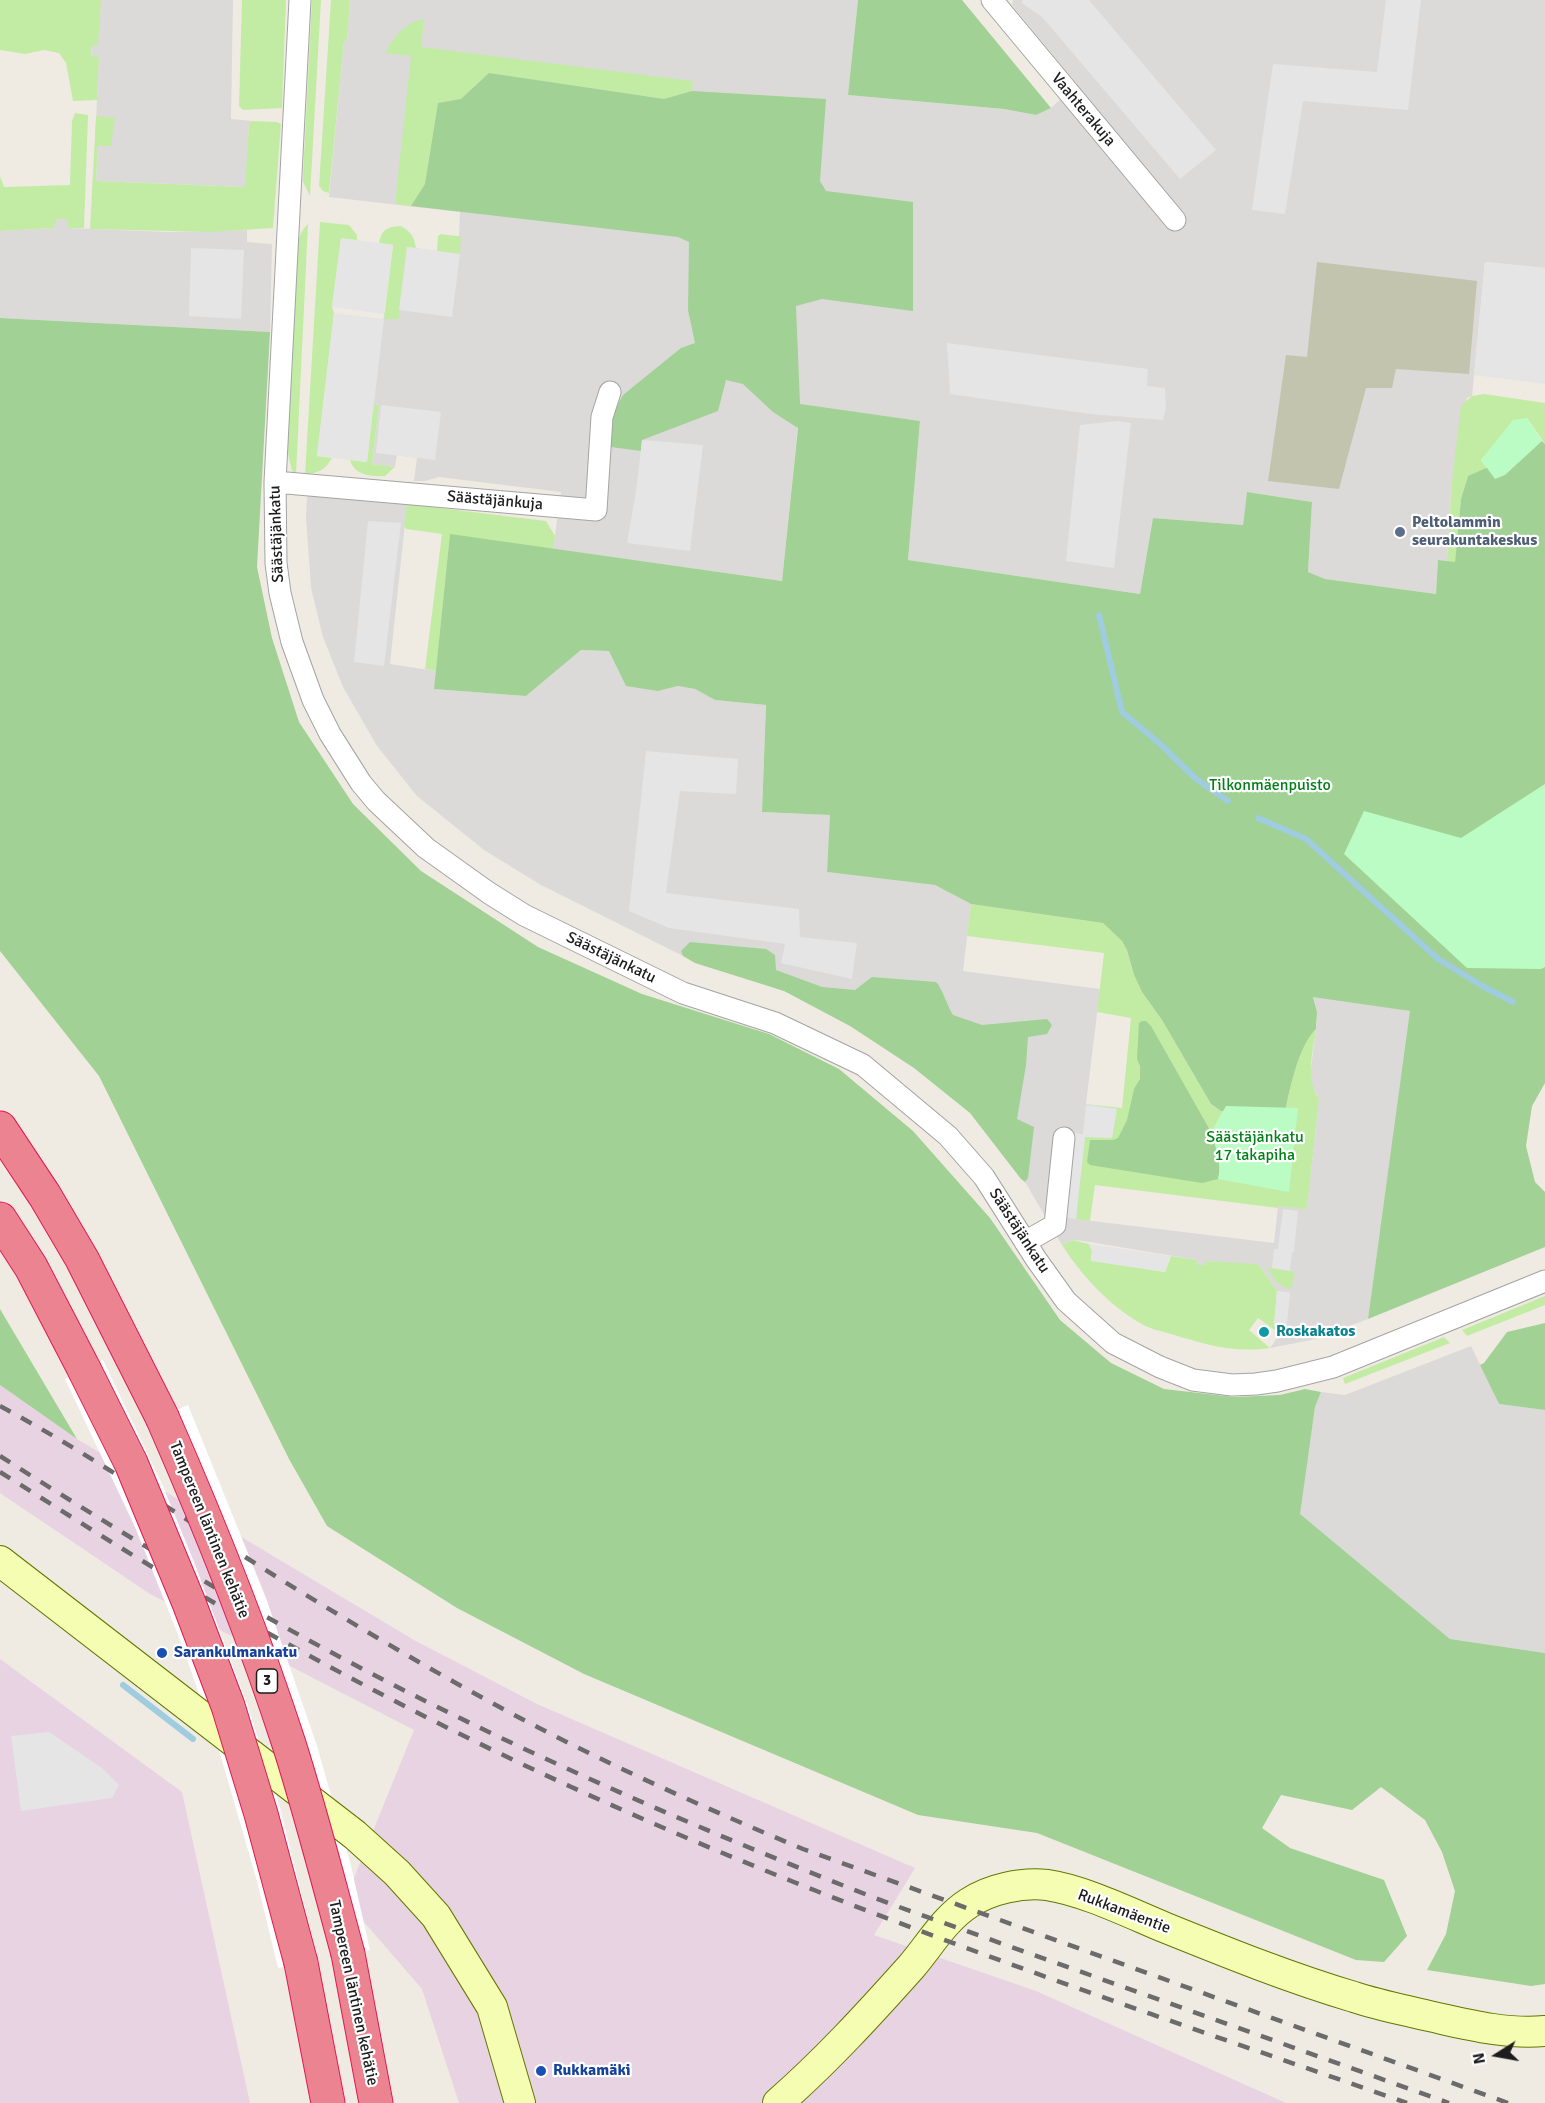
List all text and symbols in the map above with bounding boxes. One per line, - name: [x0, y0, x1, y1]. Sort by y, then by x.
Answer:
- street label: Vaahterakuja: [1047, 69, 1119, 151]
- street label: Säästäjänkatu: [266, 485, 288, 583]
- street label: Säästäjänkuja: [446, 487, 544, 515]
- place label: Peltolammin seurakuntakeskus: [1412, 513, 1537, 551]
- marker: Peltolammin seurakuntakeskus: [1393, 525, 1407, 539]
- park label: Tilkonmäenpuisto: [1209, 776, 1331, 796]
- street label: Säästäjänkatu: [563, 928, 659, 988]
- park label: Säästäjänkatu 17 takapiha: [1206, 1128, 1304, 1166]
- street label: Säästäjänkatu: [984, 1185, 1054, 1277]
- place label: Roskakatos: [1276, 1322, 1355, 1342]
- marker: Roskakatos: [1257, 1325, 1271, 1339]
- street label: Tampereen läntinen kehätie: [165, 1439, 253, 1621]
- place label: Sarankulmankatu: [174, 1643, 297, 1663]
- marker: Sarankulmankatu: [155, 1646, 169, 1660]
- road number: 3: [256, 1669, 278, 1693]
- street label: Rukkamäentie: [1075, 1886, 1173, 1938]
- street label: Tampereen läntinen kehätie: [324, 1899, 382, 2087]
- north arrow: [1467, 2025, 1527, 2085]
- text: N: [1468, 2051, 1490, 2066]
- place label: Rukkamäki: [553, 2061, 630, 2081]
- marker: Rukkamäki: [534, 2064, 548, 2078]

